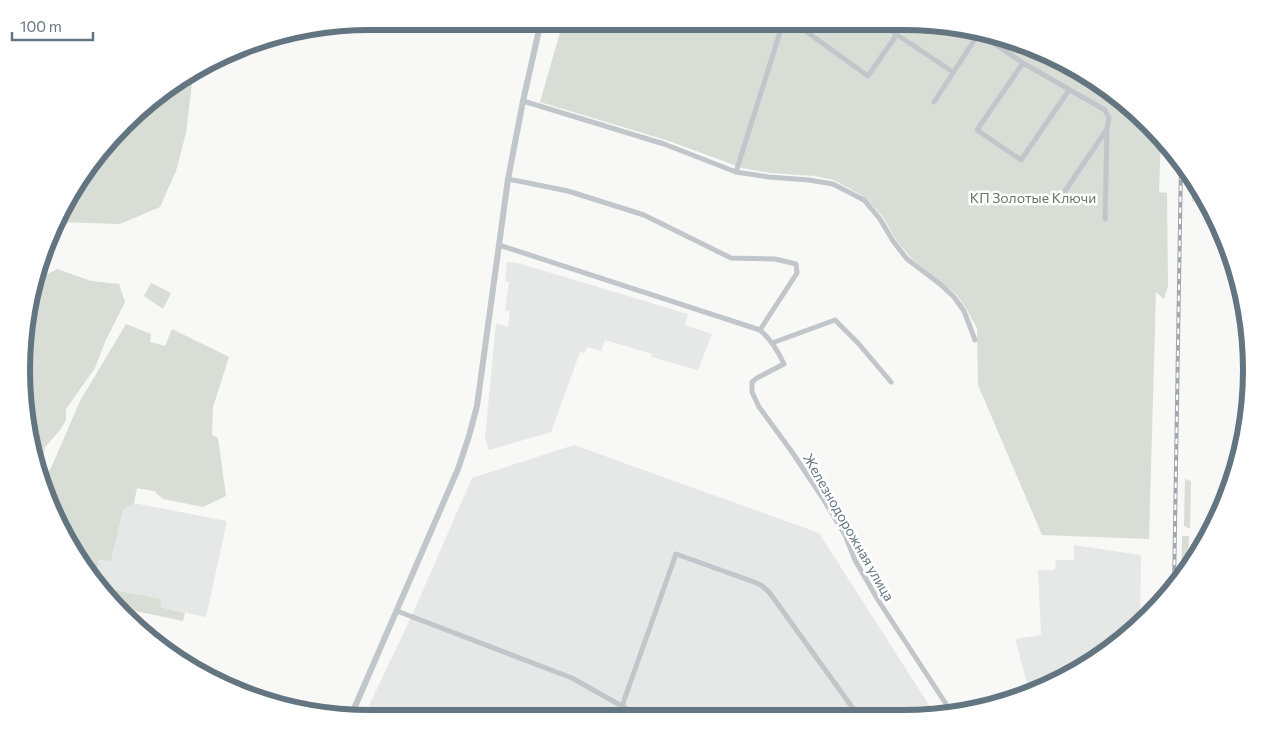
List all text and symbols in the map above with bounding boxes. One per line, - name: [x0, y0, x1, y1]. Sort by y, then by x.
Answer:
- scale bar: [12, 10, 94, 42]
- text: 100 m: [20, 17, 62, 35]
- park label: КП Золотые Ключи: [970, 189, 1096, 206]
- street label: Железнодорожная улица: [800, 450, 898, 604]

